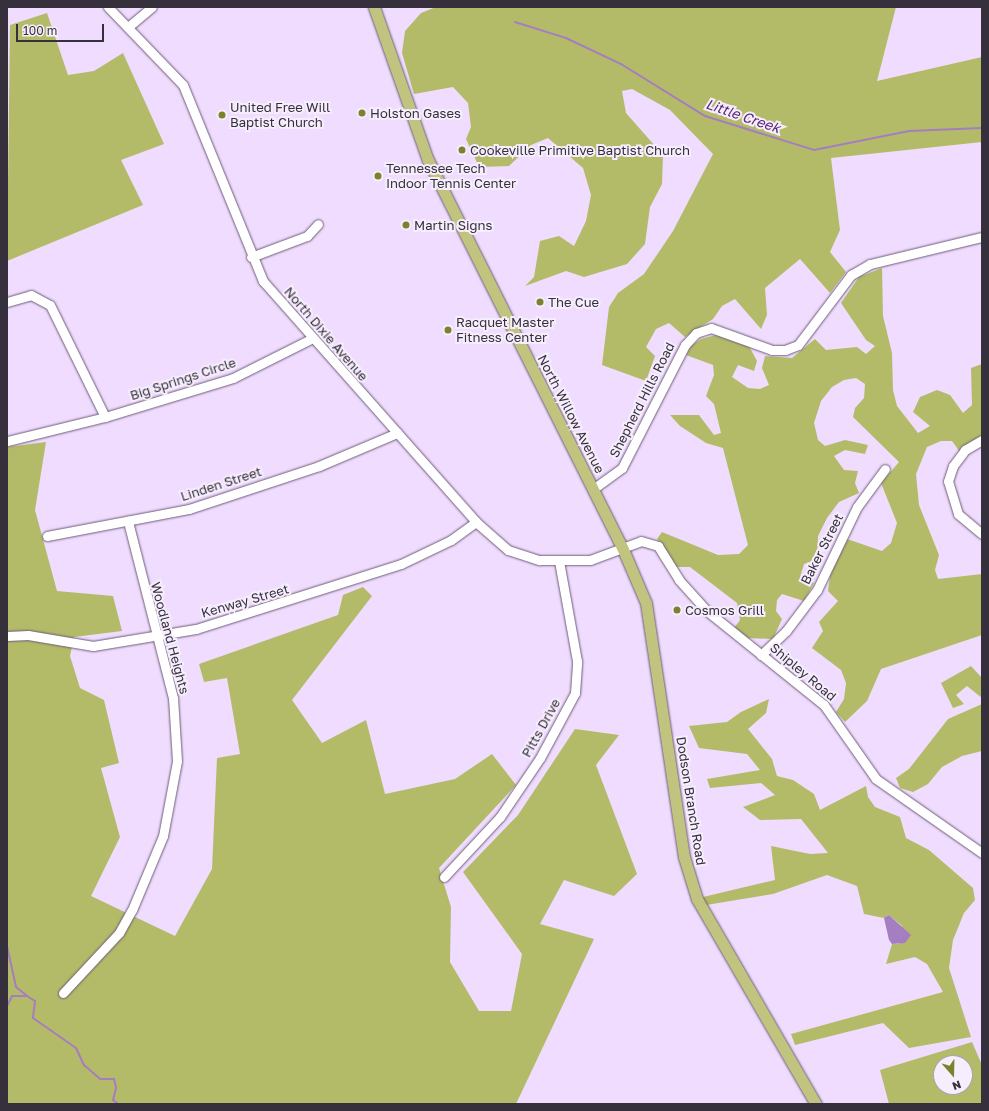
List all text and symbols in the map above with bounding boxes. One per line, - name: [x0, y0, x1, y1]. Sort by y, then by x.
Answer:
- scale bar: [18, 16, 106, 42]
- text: 100 m: [23, 23, 57, 38]
- water label: Little Creek: [704, 95, 782, 137]
- place label: United Free Will Baptist Church: [230, 100, 330, 131]
- place label: Holston Gases: [370, 105, 461, 121]
- marker: Holston Gases: [357, 108, 367, 118]
- marker: United Free Will Baptist Church: [217, 110, 227, 120]
- place label: Cookeville Primitive Baptist Church: [470, 142, 690, 158]
- marker: Cookeville Primitive Baptist Church: [457, 145, 467, 155]
- place label: Tennessee Tech Indoor Tennis Center: [386, 161, 516, 192]
- marker: Tennessee Tech Indoor Tennis Center: [373, 171, 383, 181]
- place label: Martin Signs: [414, 217, 492, 233]
- marker: Martin Signs: [401, 220, 411, 230]
- street label: North Dixie Avenue: [281, 284, 371, 384]
- place label: The Cue: [548, 294, 599, 310]
- marker: The Cue: [535, 297, 545, 307]
- place label: Racquet Master Fitness Center: [456, 315, 554, 346]
- marker: Racquet Master Fitness Center: [443, 325, 453, 335]
- street label: Shepherd Hills Road: [606, 340, 678, 460]
- street label: North Willow Avenue: [534, 352, 608, 476]
- street label: Big Springs Circle: [128, 355, 238, 403]
- street label: Linden Street: [179, 464, 263, 504]
- street label: Baker Street: [797, 511, 847, 587]
- street label: Woodland Heights: [148, 580, 192, 696]
- street label: Kenway Street: [199, 581, 291, 621]
- place label: Cosmos Grill: [685, 602, 764, 618]
- marker: Cosmos Grill: [672, 605, 682, 615]
- street label: Shipley Road: [767, 640, 839, 704]
- street label: Pitts Drive: [519, 696, 563, 760]
- street label: Dodson Branch Road: [673, 736, 709, 866]
- north arrow: [933, 1055, 973, 1095]
- text: N: [951, 1078, 963, 1093]

